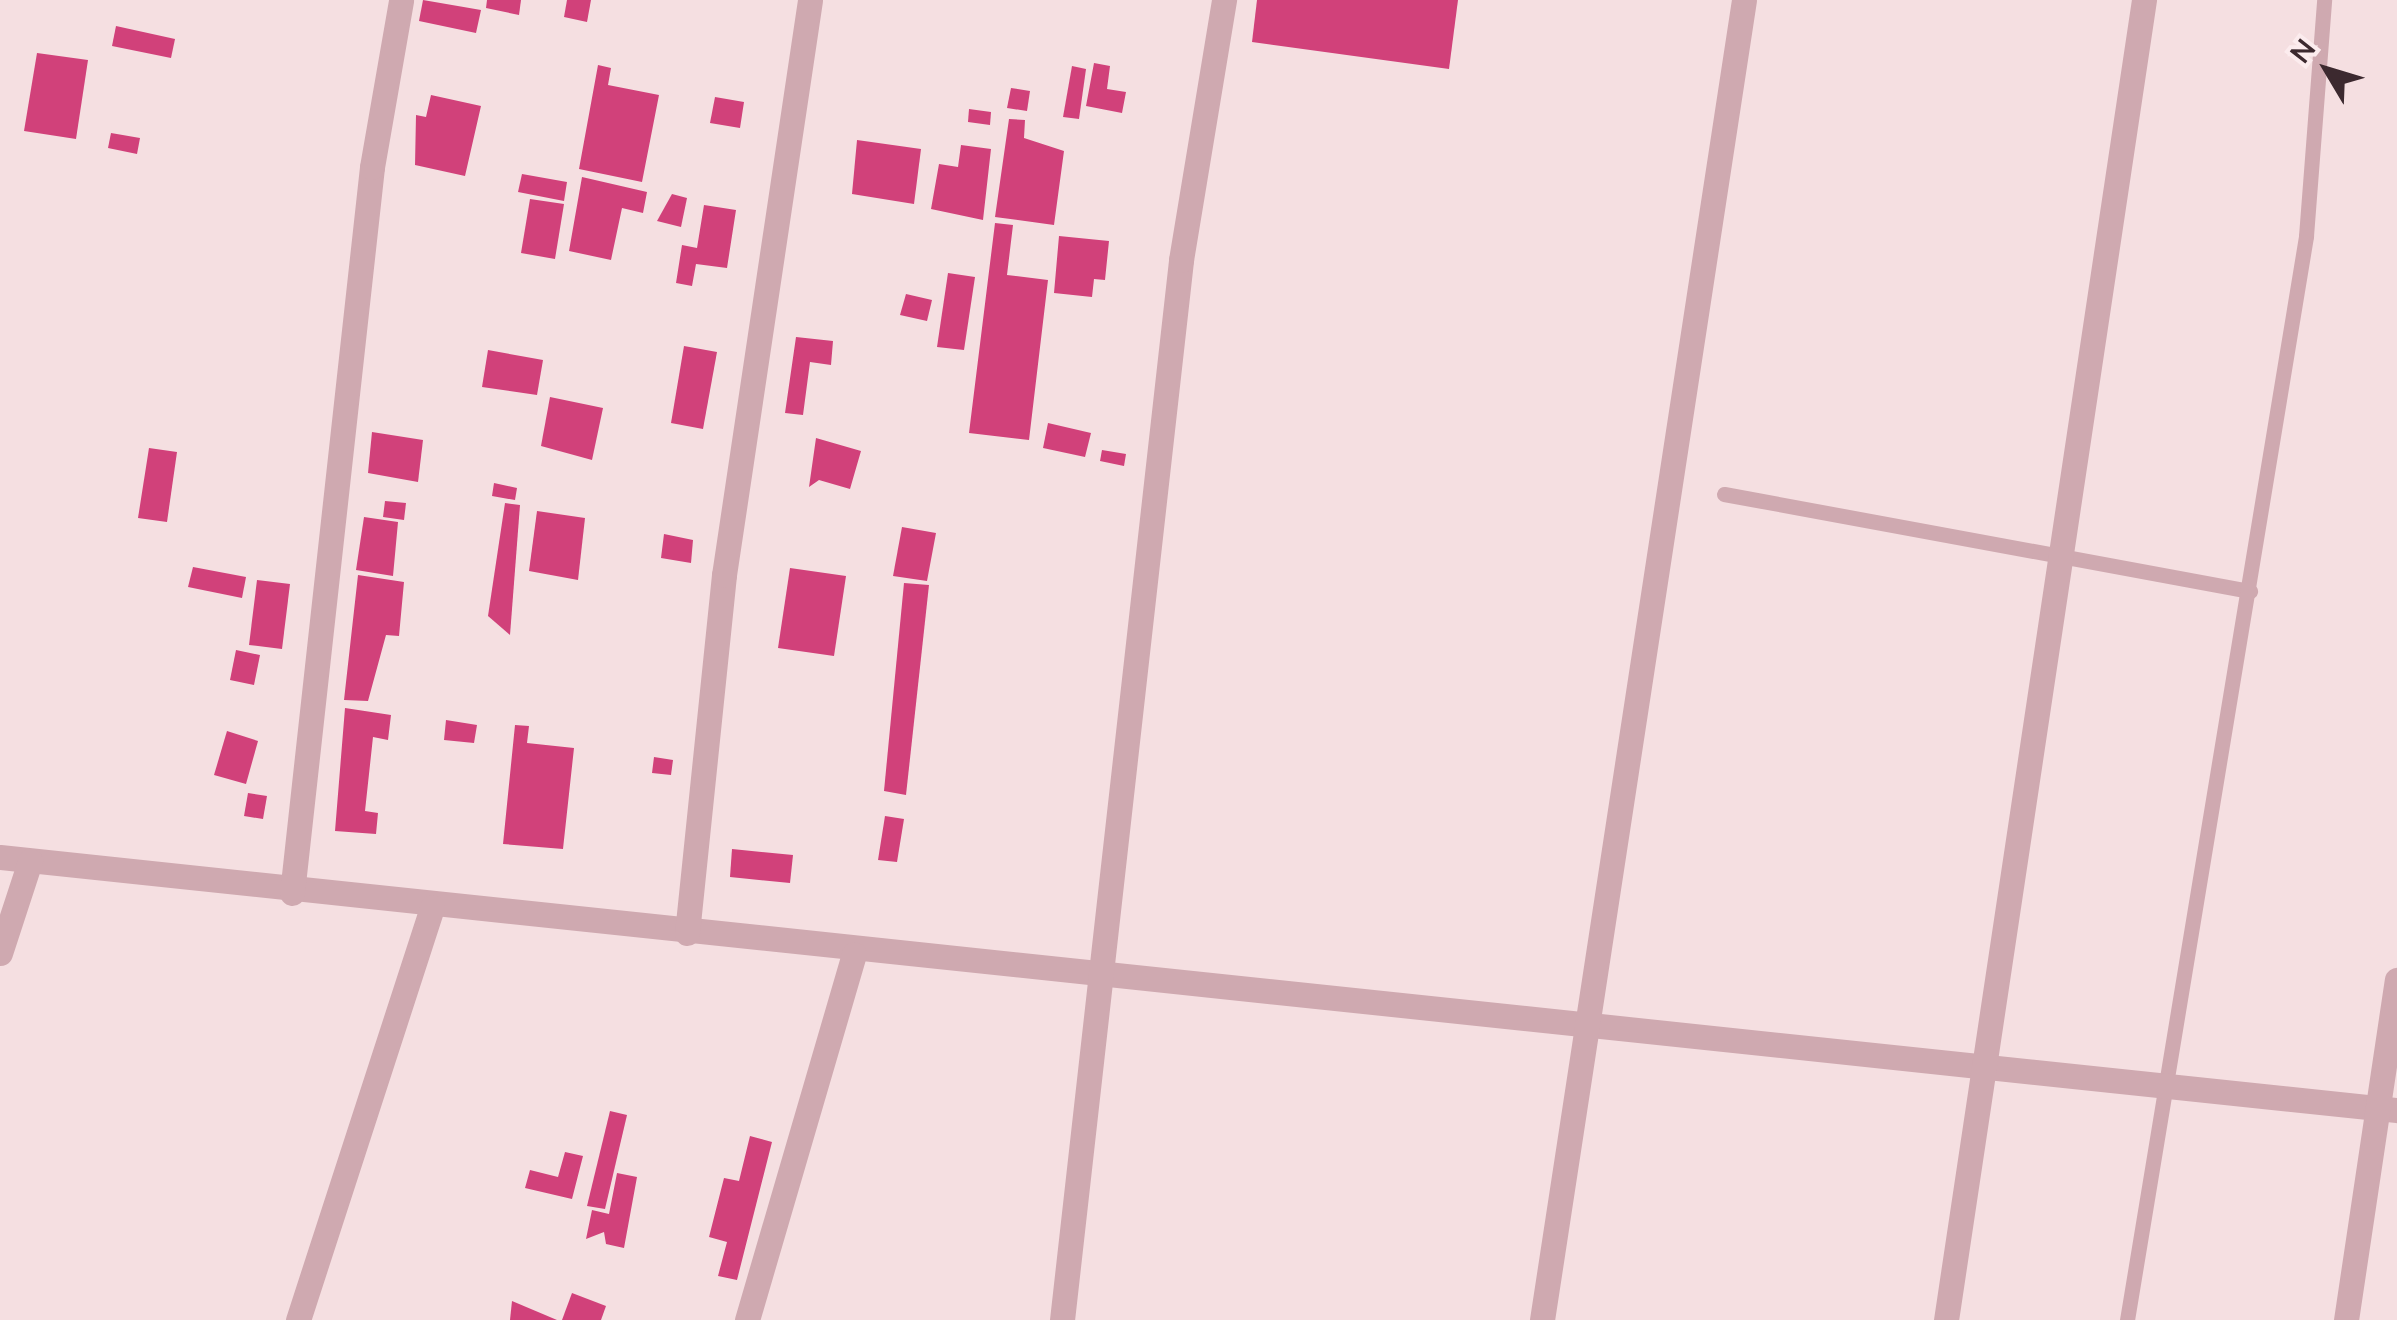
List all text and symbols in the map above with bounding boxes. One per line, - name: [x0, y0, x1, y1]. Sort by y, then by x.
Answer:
- north arrow: [2277, 20, 2377, 120]
- text: N: [2282, 32, 2325, 71]

